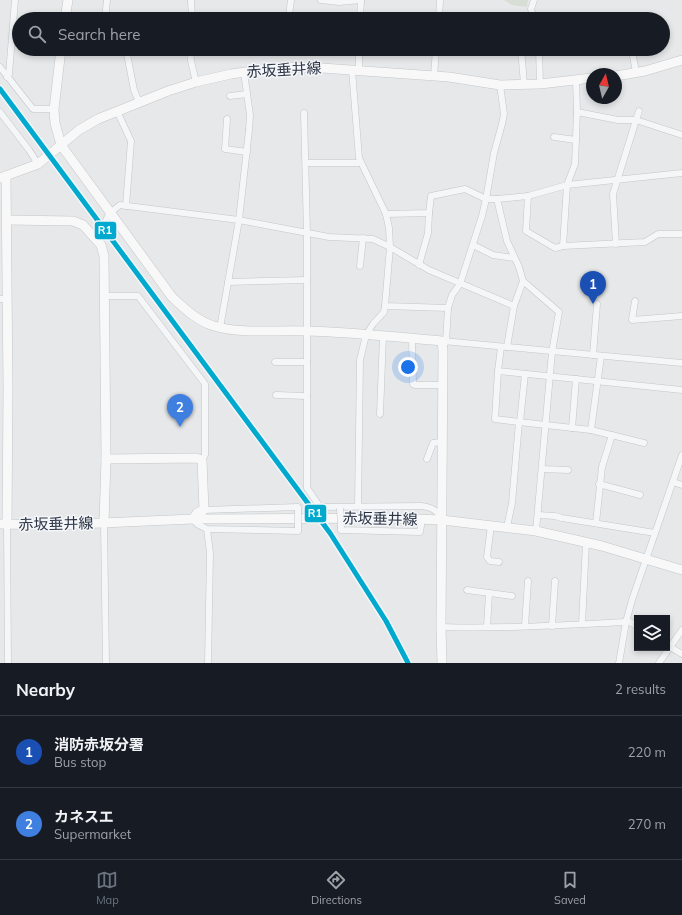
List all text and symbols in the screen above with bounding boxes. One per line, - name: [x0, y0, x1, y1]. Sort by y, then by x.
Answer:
- search box: [12, 12, 670, 56]
- icon: search: [26, 23, 48, 45]
- text: Search here: [58, 25, 140, 44]
- street label: 赤坂垂井線: [246, 58, 322, 81]
- north arrow: [586, 68, 622, 104]
- line badge: R1: [94, 221, 117, 240]
- text: R1: [98, 223, 113, 237]
- pin: 1: [580, 271, 606, 304]
- your location: [398, 357, 418, 377]
- pin: 2: [167, 394, 193, 427]
- line badge: R1: [304, 504, 327, 523]
- text: R1: [308, 506, 323, 520]
- street label: 赤坂垂井線: [342, 508, 418, 529]
- street label: 赤坂垂井線: [18, 513, 94, 534]
- map controls: [634, 615, 670, 651]
- button: layers: [634, 615, 670, 651]
- text: Nearby: [16, 679, 75, 700]
- text: 2 results: [615, 681, 666, 697]
- text: 消防赤坂分署: [54, 735, 144, 754]
- text: 1: [25, 744, 33, 760]
- text: 220 m: [628, 744, 666, 760]
- text: Bus stop: [54, 754, 106, 770]
- text: カネスエ: [54, 807, 114, 826]
- text: 2: [25, 816, 33, 832]
- text: 270 m: [628, 816, 666, 832]
- text: Supermarket: [54, 826, 131, 842]
- tab: Map: [96, 869, 119, 907]
- tab: Directions: [311, 869, 362, 907]
- tab: Saved: [554, 869, 586, 907]

